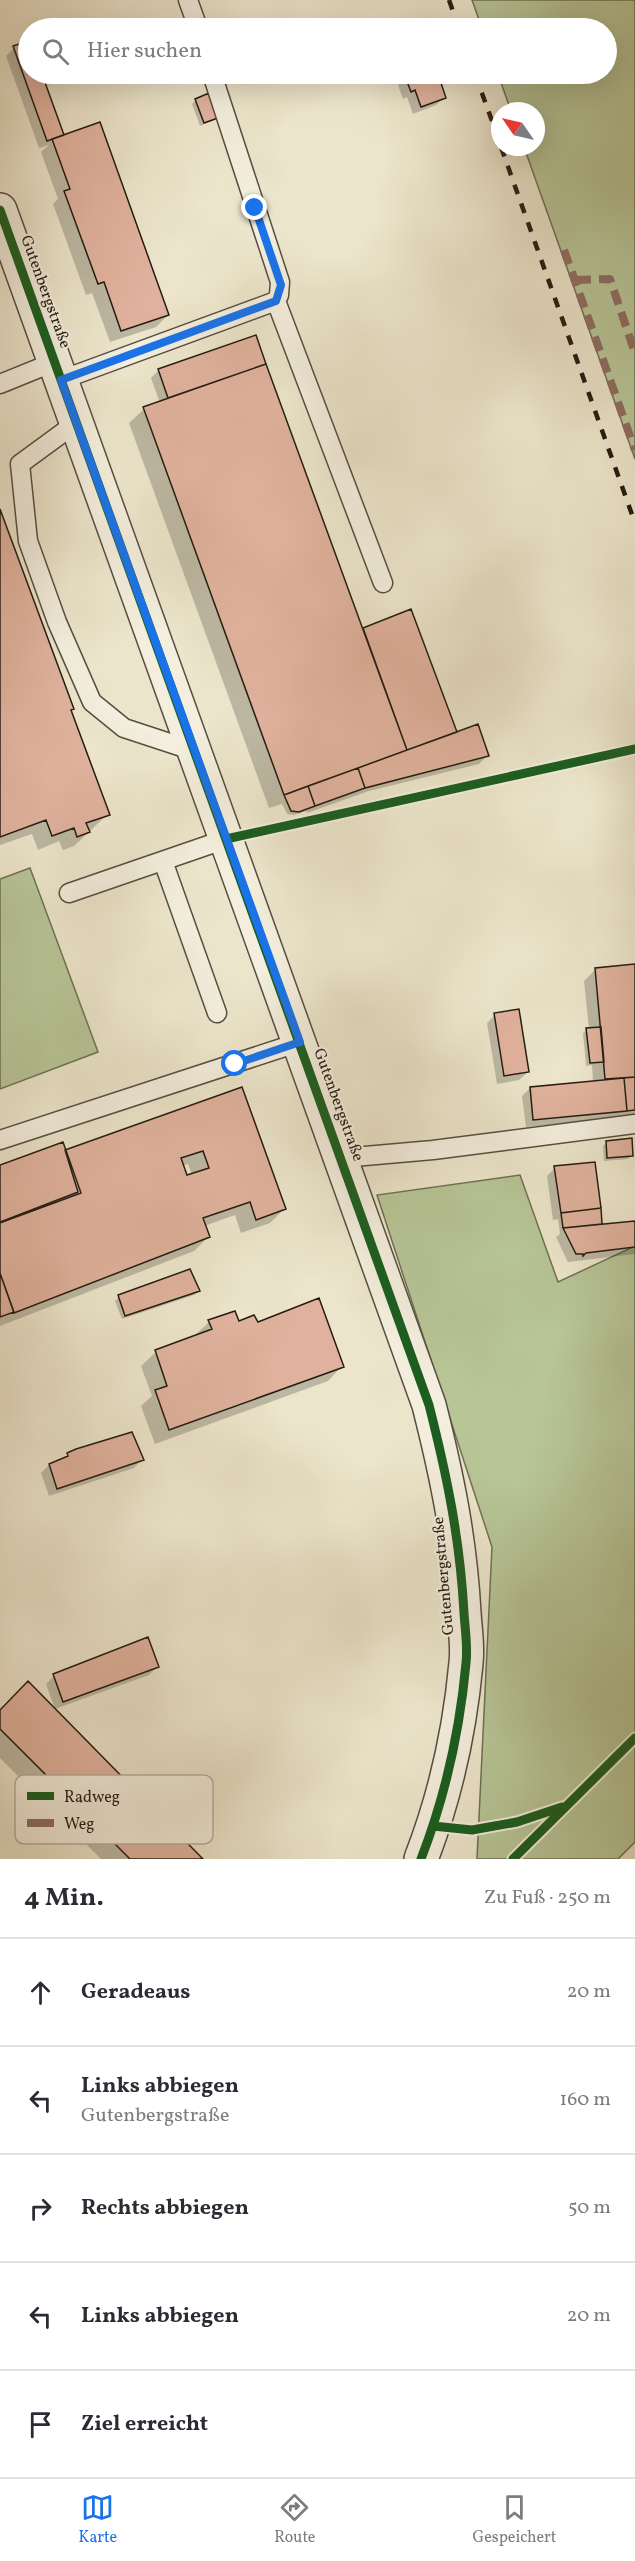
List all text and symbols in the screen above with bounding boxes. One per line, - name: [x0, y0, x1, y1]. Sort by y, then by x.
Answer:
- search box: [18, 18, 617, 84]
- icon: search: [39, 35, 72, 68]
- text: Hier suchen: [87, 36, 202, 67]
- north arrow: [491, 102, 545, 156]
- route end: [241, 194, 267, 220]
- street label: Gutenbergstraße: [14, 232, 76, 352]
- street label: Gutenbergstraße: [307, 1045, 369, 1165]
- route start: [221, 1050, 247, 1076]
- street label: Gutenbergstraße: [428, 1516, 460, 1636]
- legend: [15, 1775, 213, 1844]
- text: Radweg: [64, 1787, 120, 1809]
- text: Weg: [64, 1814, 95, 1836]
- text: 4 Min.: [24, 1880, 104, 1916]
- text: Zu Fuß · 250 m: [484, 1884, 611, 1912]
- icon: ahead: [24, 1976, 57, 2009]
- text: Geradeaus: [81, 1977, 191, 2008]
- text: 20 m: [567, 1978, 611, 2006]
- text: Links abbiegen: [81, 2071, 239, 2102]
- icon: left: [24, 2084, 57, 2117]
- text: 160 m: [559, 2086, 611, 2114]
- text: Gutenbergstraße: [81, 2102, 230, 2130]
- icon: right: [24, 2192, 57, 2225]
- text: Rechts abbiegen: [81, 2193, 249, 2224]
- text: 50 m: [568, 2194, 611, 2222]
- icon: left: [24, 2300, 57, 2333]
- text: Links abbiegen: [81, 2301, 239, 2332]
- text: 20 m: [567, 2302, 611, 2330]
- icon: arrive: [24, 2408, 57, 2441]
- text: Ziel erreicht: [81, 2409, 208, 2440]
- tab: Karte: [79, 2491, 117, 2549]
- tab: Route: [274, 2491, 315, 2549]
- tab: Gespeichert: [473, 2491, 556, 2549]

